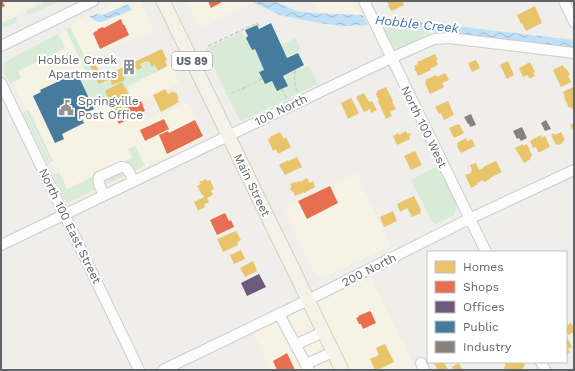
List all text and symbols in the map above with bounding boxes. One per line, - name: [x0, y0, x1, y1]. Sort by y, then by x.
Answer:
- water label: Hobble Creek: [374, 12, 461, 36]
- road number: US 89: [172, 52, 212, 70]
- place label: Hobble Creek Apartments: [38, 53, 117, 81]
- building icon: Hobble Creek Apartments: [120, 58, 138, 76]
- street label: North 100 West: [398, 84, 450, 170]
- street label: 100 North: [252, 91, 310, 129]
- place label: Springville Post Office: [78, 94, 143, 122]
- public building icon: Springville Post Office: [57, 99, 75, 117]
- street label: Main Street: [231, 151, 273, 219]
- street label: North 100 East Street: [36, 166, 104, 286]
- street label: 200 North: [340, 250, 398, 290]
- legend: [427, 251, 567, 363]
- text: Homes: [463, 260, 504, 274]
- text: Shops: [463, 280, 499, 294]
- text: Offices: [463, 300, 505, 314]
- text: Public: [463, 320, 499, 334]
- text: Industry: [463, 340, 512, 354]

